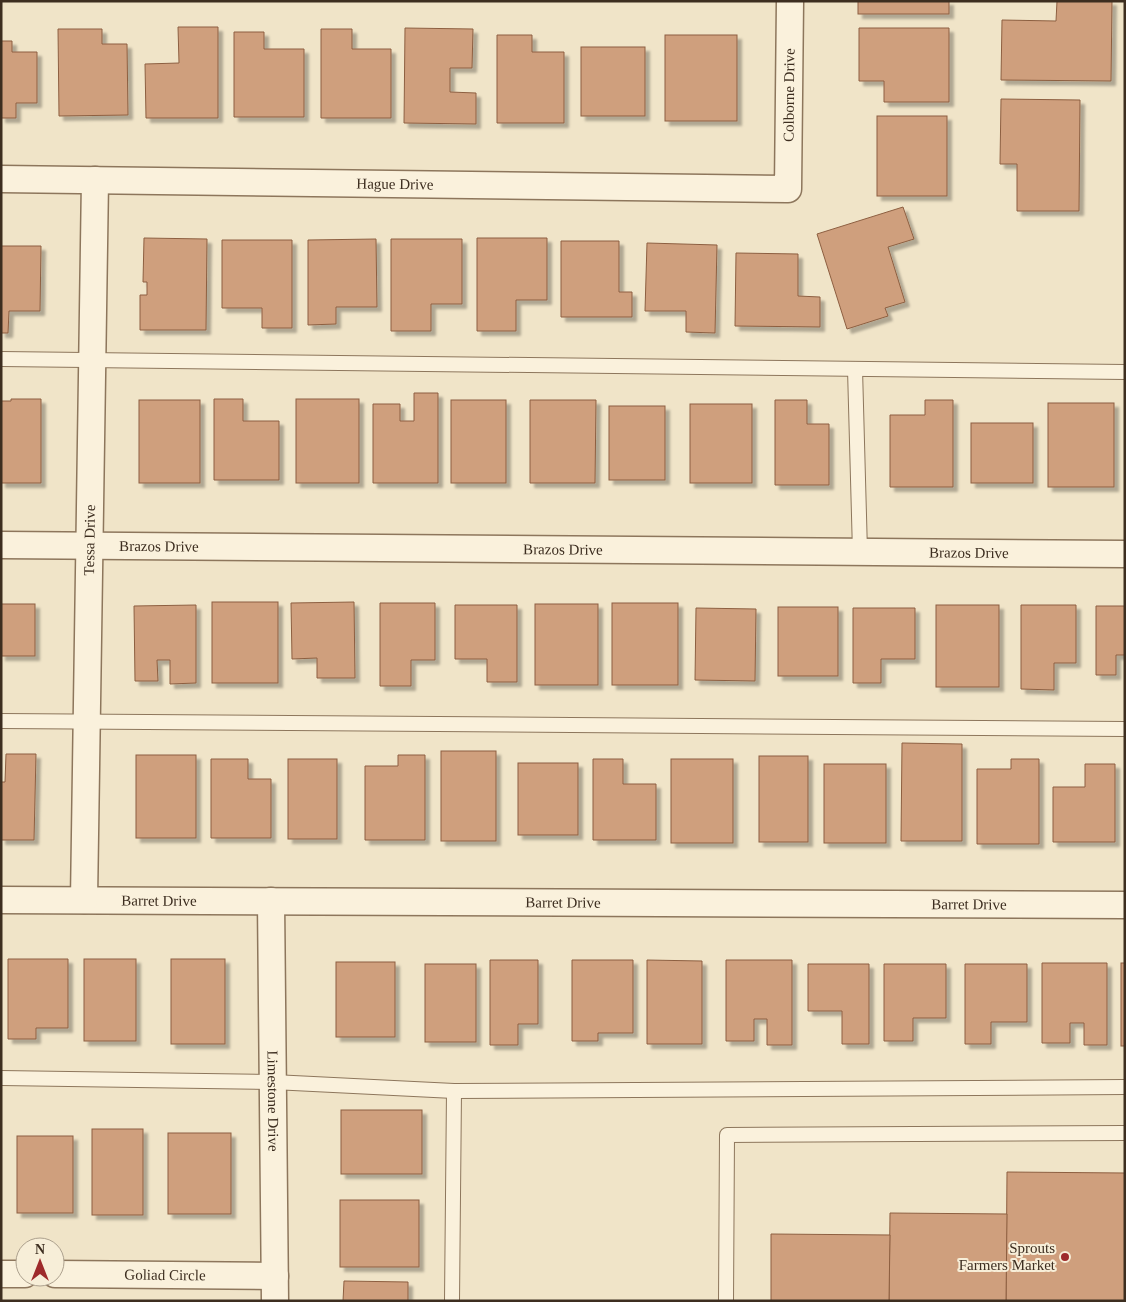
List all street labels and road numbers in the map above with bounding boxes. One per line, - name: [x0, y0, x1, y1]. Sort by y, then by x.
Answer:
- street label: Colborne Drive: [781, 48, 798, 142]
- street label: Hague Drive: [356, 176, 434, 192]
- street label: Tessa Drive: [81, 504, 98, 576]
- street label: Brazos Drive: [119, 538, 199, 555]
- street label: Brazos Drive: [523, 541, 603, 558]
- street label: Brazos Drive: [929, 544, 1009, 561]
- street label: Barret Drive: [121, 893, 197, 909]
- street label: Barret Drive: [525, 894, 601, 911]
- street label: Barret Drive: [931, 896, 1007, 912]
- street label: Limestone Drive: [264, 1050, 282, 1152]
- street label: Goliad Circle: [124, 1267, 206, 1283]

